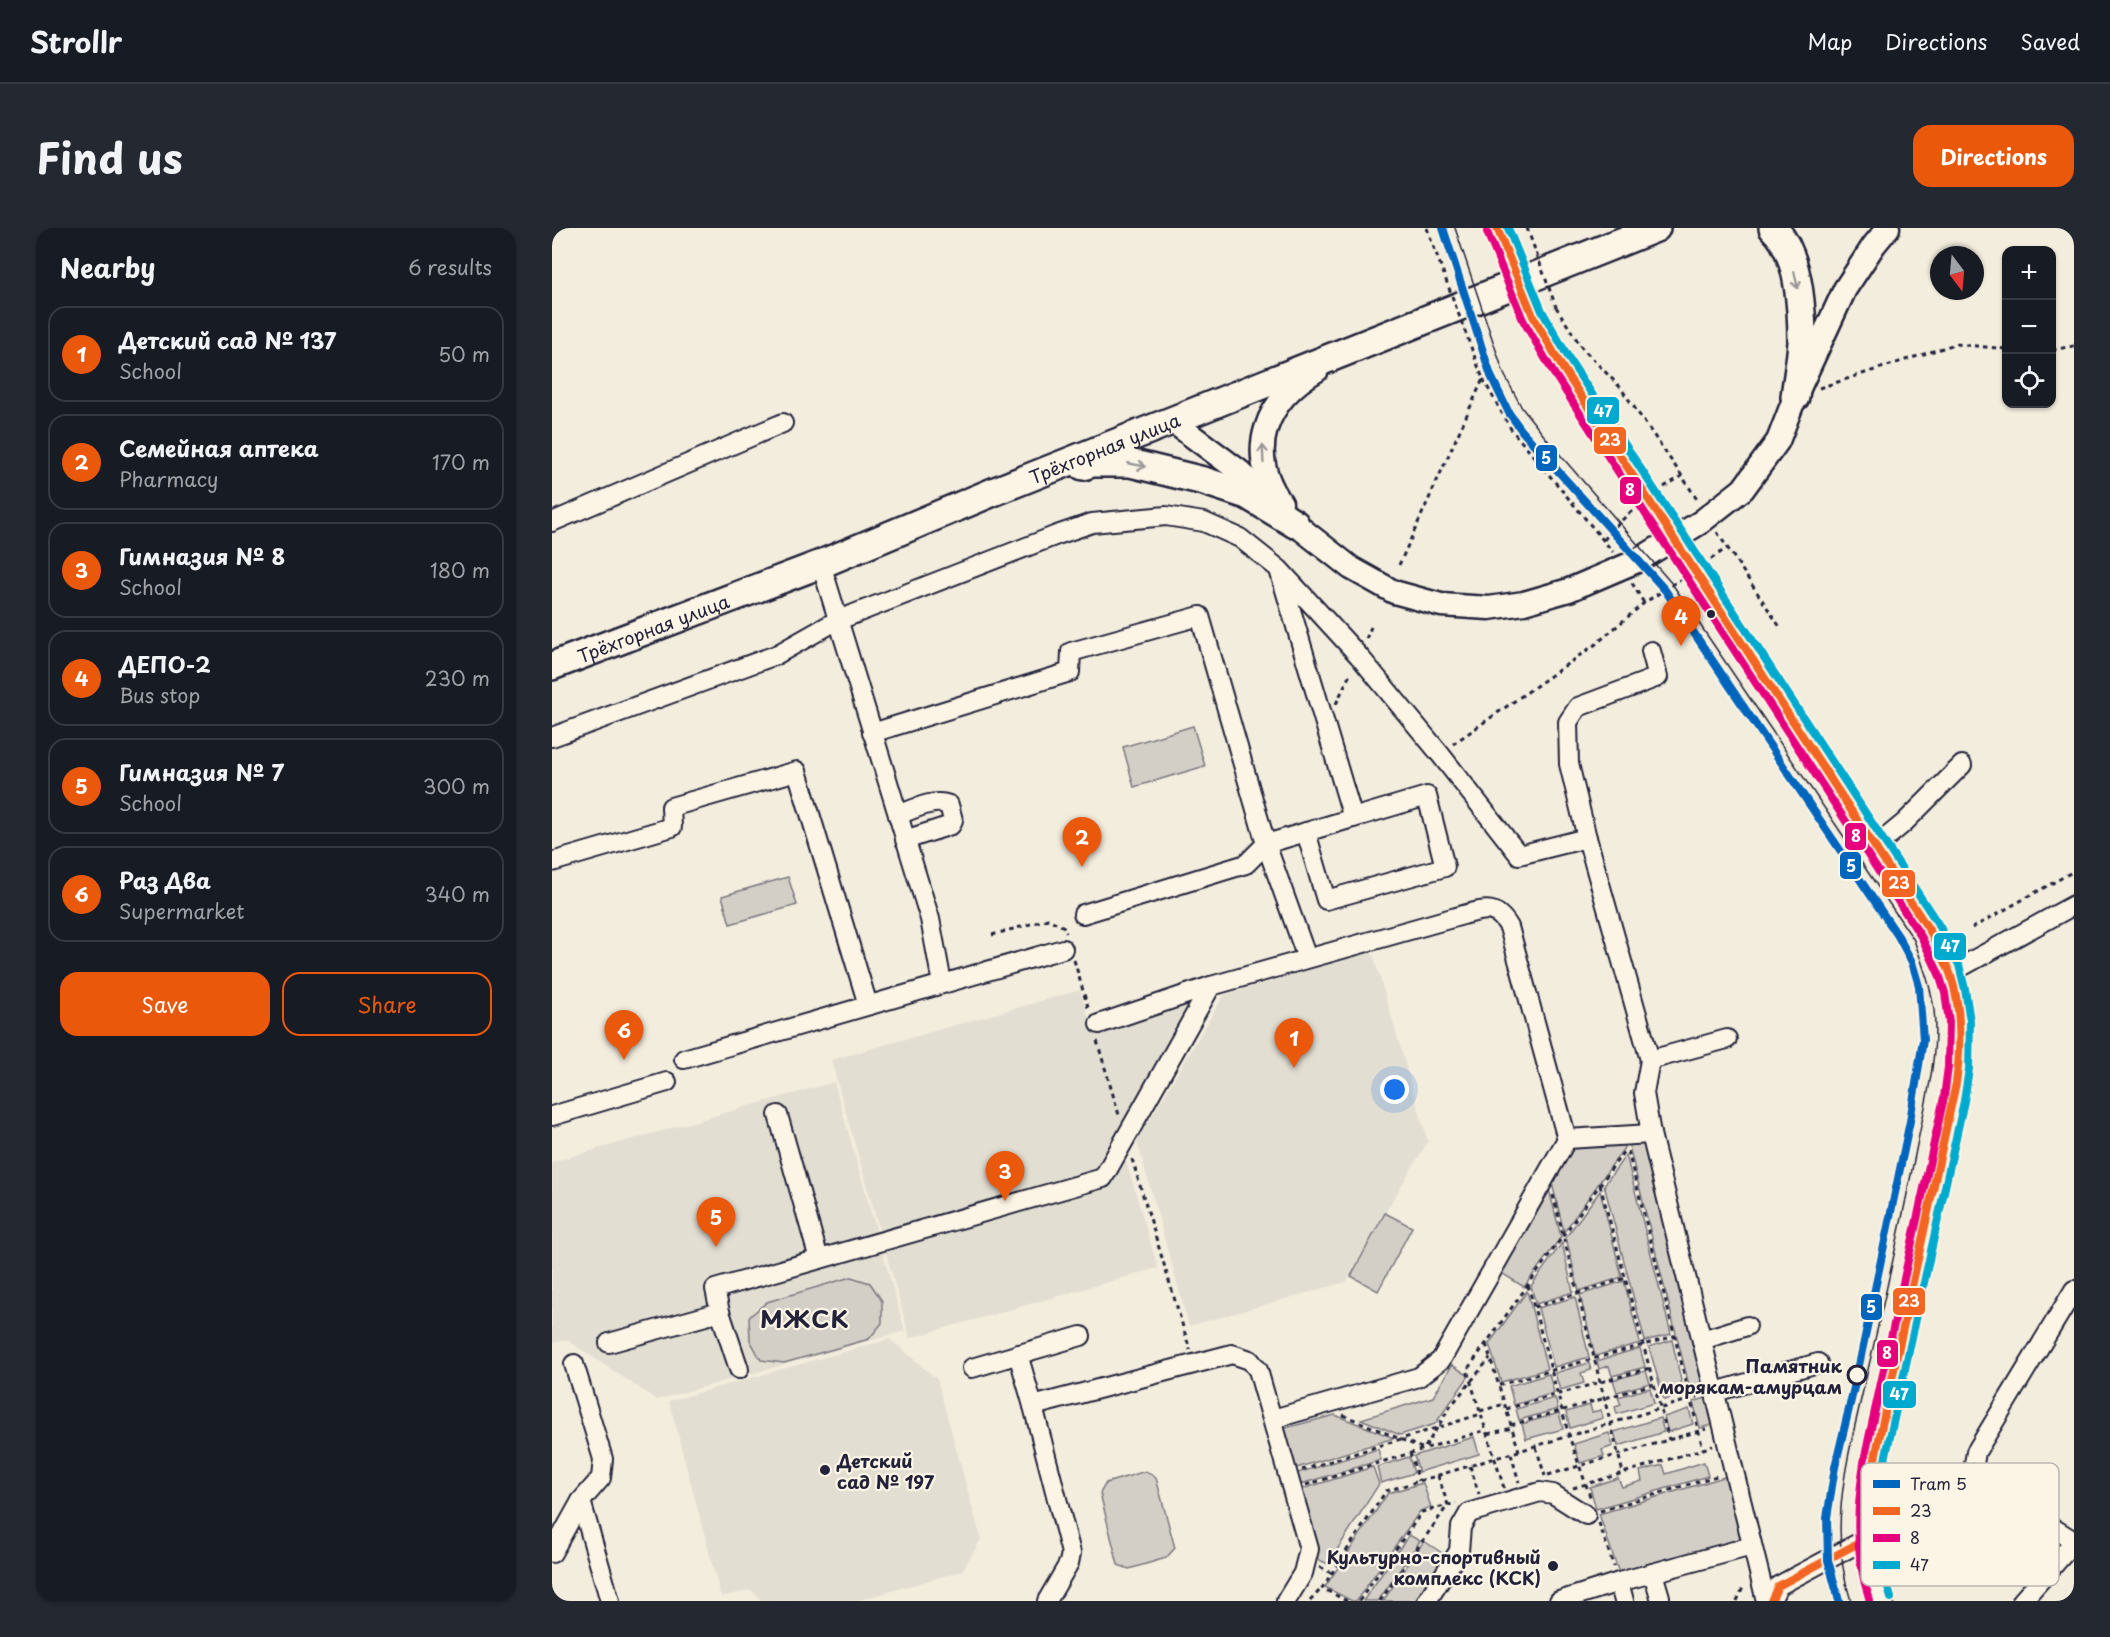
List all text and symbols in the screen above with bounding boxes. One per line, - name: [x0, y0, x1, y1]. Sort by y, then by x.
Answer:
- text: Strollr: [30, 20, 122, 63]
- text: Map: [1807, 25, 1852, 57]
- text: Directions: [1885, 25, 1987, 57]
- text: Saved: [2020, 25, 2080, 57]
- text: Find us: [36, 125, 183, 188]
- button: Directions: [1913, 125, 2074, 187]
- north arrow: [1930, 246, 1984, 300]
- map controls: [2002, 246, 2056, 408]
- button: +: [2002, 246, 2056, 300]
- text: Nearby: [60, 248, 155, 287]
- text: 6 results: [408, 252, 492, 282]
- one-way arrow: [1791, 270, 1802, 289]
- button: −: [2002, 300, 2056, 354]
- text: Детский сад № 137: [119, 323, 336, 356]
- text: 1: [77, 339, 86, 369]
- text: 50 m: [438, 339, 490, 369]
- button: locate: [2002, 354, 2056, 408]
- text: School: [119, 356, 182, 386]
- line badge: 47: [1586, 396, 1620, 425]
- text: 47: [1593, 398, 1613, 422]
- street label: Трёхгорная улица: [1025, 405, 1185, 490]
- line badge: 23: [1593, 426, 1627, 455]
- text: 23: [1599, 427, 1621, 451]
- text: Семейная аптека: [119, 431, 319, 464]
- one-way arrow: [1257, 444, 1268, 464]
- line badge: 5: [1535, 444, 1558, 472]
- text: 5: [1541, 445, 1551, 469]
- text: 2: [74, 447, 89, 477]
- text: 170 m: [432, 447, 490, 477]
- one-way arrow: [1127, 460, 1146, 471]
- text: Pharmacy: [119, 464, 219, 494]
- line badge: 8: [1619, 476, 1642, 505]
- text: 8: [1625, 477, 1635, 501]
- text: Гимназия № 8: [119, 539, 285, 572]
- text: 3: [75, 555, 88, 585]
- text: 180 m: [430, 555, 490, 585]
- text: School: [119, 572, 182, 602]
- street label: Трёхгорная улица: [573, 586, 733, 669]
- pin: 4: [1662, 596, 1700, 646]
- unlabelled marker: [1705, 608, 1717, 620]
- text: ДЕПО-2: [119, 647, 211, 680]
- text: 4: [75, 663, 88, 693]
- text: 230 m: [425, 663, 490, 693]
- text: Bus stop: [119, 680, 200, 710]
- text: Гимназия № 7: [119, 755, 284, 788]
- text: 5: [75, 771, 88, 801]
- text: 300 m: [423, 771, 490, 801]
- text: School: [119, 788, 182, 818]
- pin: 2: [1062, 818, 1102, 867]
- line badge: 8: [1844, 822, 1867, 851]
- text: 8: [1851, 823, 1861, 847]
- line badge: 5: [1839, 851, 1862, 880]
- text: 5: [1846, 853, 1856, 877]
- text: Раз Два: [119, 863, 211, 896]
- line badge: 23: [1881, 869, 1916, 898]
- text: 23: [1888, 870, 1910, 894]
- text: 6: [74, 879, 89, 909]
- text: 340 m: [425, 879, 490, 909]
- text: Supermarket: [119, 896, 245, 926]
- line badge: 47: [1933, 932, 1967, 961]
- text: 47: [1940, 933, 1960, 957]
- button: Save: [60, 972, 270, 1036]
- button: Share: [282, 972, 492, 1036]
- pin: 6: [604, 1010, 644, 1060]
- pin: 1: [1274, 1018, 1314, 1068]
- your location: [1380, 1075, 1409, 1104]
- pin: 3: [986, 1152, 1024, 1201]
- pin: 5: [696, 1198, 736, 1247]
- line badge: 23: [1892, 1287, 1926, 1316]
- text: 23: [1898, 1288, 1920, 1312]
- line badge: 5: [1860, 1293, 1883, 1321]
- text: 5: [1866, 1294, 1876, 1318]
- district label: МЖСК: [760, 1300, 850, 1336]
- line badge: 8: [1876, 1339, 1899, 1368]
- text: 8: [1882, 1340, 1892, 1364]
- place label: Памятник морякам-амурцам: [1659, 1352, 1843, 1400]
- marker: Памятник морякам-амурцам: [1847, 1365, 1867, 1385]
- line badge: 47: [1882, 1380, 1917, 1409]
- text: 47: [1889, 1381, 1909, 1405]
- place label: Детский сад № 197: [836, 1447, 935, 1495]
- marker: Детский сад № 197: [818, 1463, 832, 1477]
- legend: [1861, 1463, 2059, 1586]
- text: Tram 5: [1910, 1471, 1967, 1495]
- text: 23: [1910, 1498, 1932, 1522]
- text: 8: [1910, 1525, 1920, 1549]
- place label: Культурно-спортивный комплекс (КСК): [1327, 1543, 1541, 1591]
- text: 47: [1910, 1552, 1929, 1576]
- marker: Культурно-спортивный комплекс (КСК): [1546, 1559, 1560, 1573]

